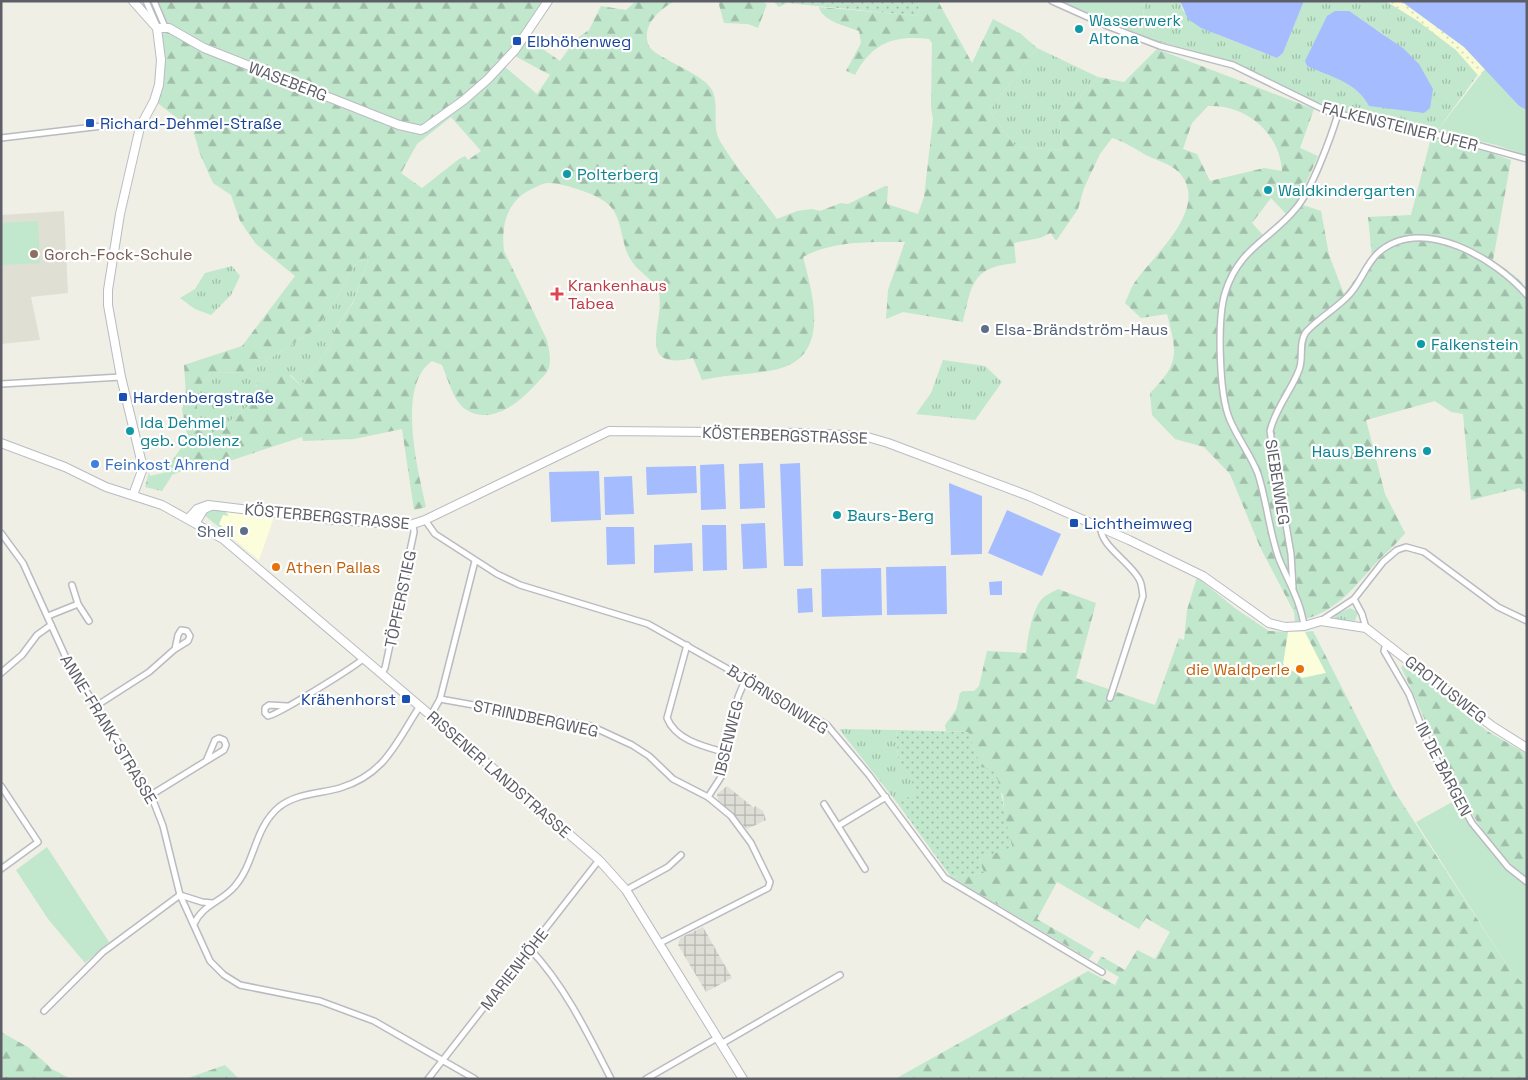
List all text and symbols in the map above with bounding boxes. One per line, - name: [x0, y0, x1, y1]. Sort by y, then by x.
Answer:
- place label: Wasserwerk Altona: [1089, 10, 1182, 49]
- marker: Wasserwerk Altona: [1073, 23, 1085, 35]
- place label: Elbhöhenweg: [527, 31, 631, 52]
- marker: Elbhöhenweg: [511, 35, 523, 47]
- street label: WASEBERG: [245, 57, 330, 106]
- street label: FALKENSTEINER UFER: [1320, 97, 1480, 156]
- place label: Richard-Dehmel-Straße: [100, 113, 282, 134]
- marker: Richard-Dehmel-Straße: [84, 117, 96, 129]
- place label: Polterberg: [577, 164, 659, 185]
- marker: Polterberg: [561, 168, 573, 180]
- place label: Waldkindergarten: [1278, 180, 1415, 201]
- marker: Waldkindergarten: [1262, 184, 1274, 196]
- place label: Gorch-Fock-Schule: [44, 244, 193, 265]
- marker: Gorch-Fock-Schule: [28, 248, 40, 260]
- place label: Krankenhaus Tabea: [568, 275, 667, 314]
- marker: Krankenhaus Tabea: [550, 287, 564, 301]
- place label: Elsa-Brändström-Haus: [995, 319, 1168, 340]
- marker: Elsa-Brändström-Haus: [979, 323, 991, 335]
- place label: Falkenstein: [1431, 334, 1519, 355]
- marker: Falkenstein: [1415, 338, 1427, 350]
- place label: Hardenbergstraße: [133, 387, 274, 408]
- marker: Hardenbergstraße: [117, 391, 129, 403]
- place label: Ida Dehmel geb. Coblenz: [140, 412, 240, 451]
- street label: KÖSTERBERGSTRASSE: [702, 422, 868, 449]
- marker: Ida Dehmel geb. Coblenz: [124, 425, 136, 437]
- street label: SIEBENWEG: [1260, 438, 1295, 526]
- place label: Haus Behrens: [1312, 441, 1417, 462]
- marker: Haus Behrens: [1421, 445, 1433, 457]
- place label: Feinkost Ahrend: [105, 454, 230, 475]
- marker: Feinkost Ahrend: [89, 458, 101, 470]
- street label: KÖSTERBERGSTRASSE: [244, 499, 410, 534]
- place label: Baurs-Berg: [847, 505, 934, 526]
- marker: Baurs-Berg: [831, 509, 843, 521]
- place label: Lichtheimweg: [1084, 513, 1192, 534]
- marker: Lichtheimweg: [1068, 517, 1080, 529]
- place label: Shell: [197, 521, 234, 542]
- marker: Shell: [238, 525, 250, 537]
- street label: TÖPFERSTIEG: [380, 548, 421, 650]
- place label: Athen Pallas: [286, 557, 380, 578]
- marker: Athen Pallas: [270, 561, 282, 573]
- street label: ANNE-FRANK-STRASSE: [56, 651, 162, 808]
- street label: GROTIUSWEG: [1401, 651, 1491, 728]
- place label: die Waldperle: [1186, 659, 1290, 680]
- street label: BJÖRNSONWEG: [723, 660, 832, 739]
- marker: die Waldperle: [1294, 663, 1306, 675]
- place label: Krähenhorst: [301, 689, 396, 710]
- marker: Krähenhorst: [400, 693, 412, 705]
- street label: STRINDBERGWEG: [471, 695, 600, 742]
- street label: IBSENWEG: [709, 698, 748, 778]
- street label: RISSENER LANDSTRASSE: [422, 706, 575, 843]
- street label: IN DE BARGEN: [1411, 718, 1476, 820]
- street label: MARIENHÖHE: [476, 924, 553, 1014]

